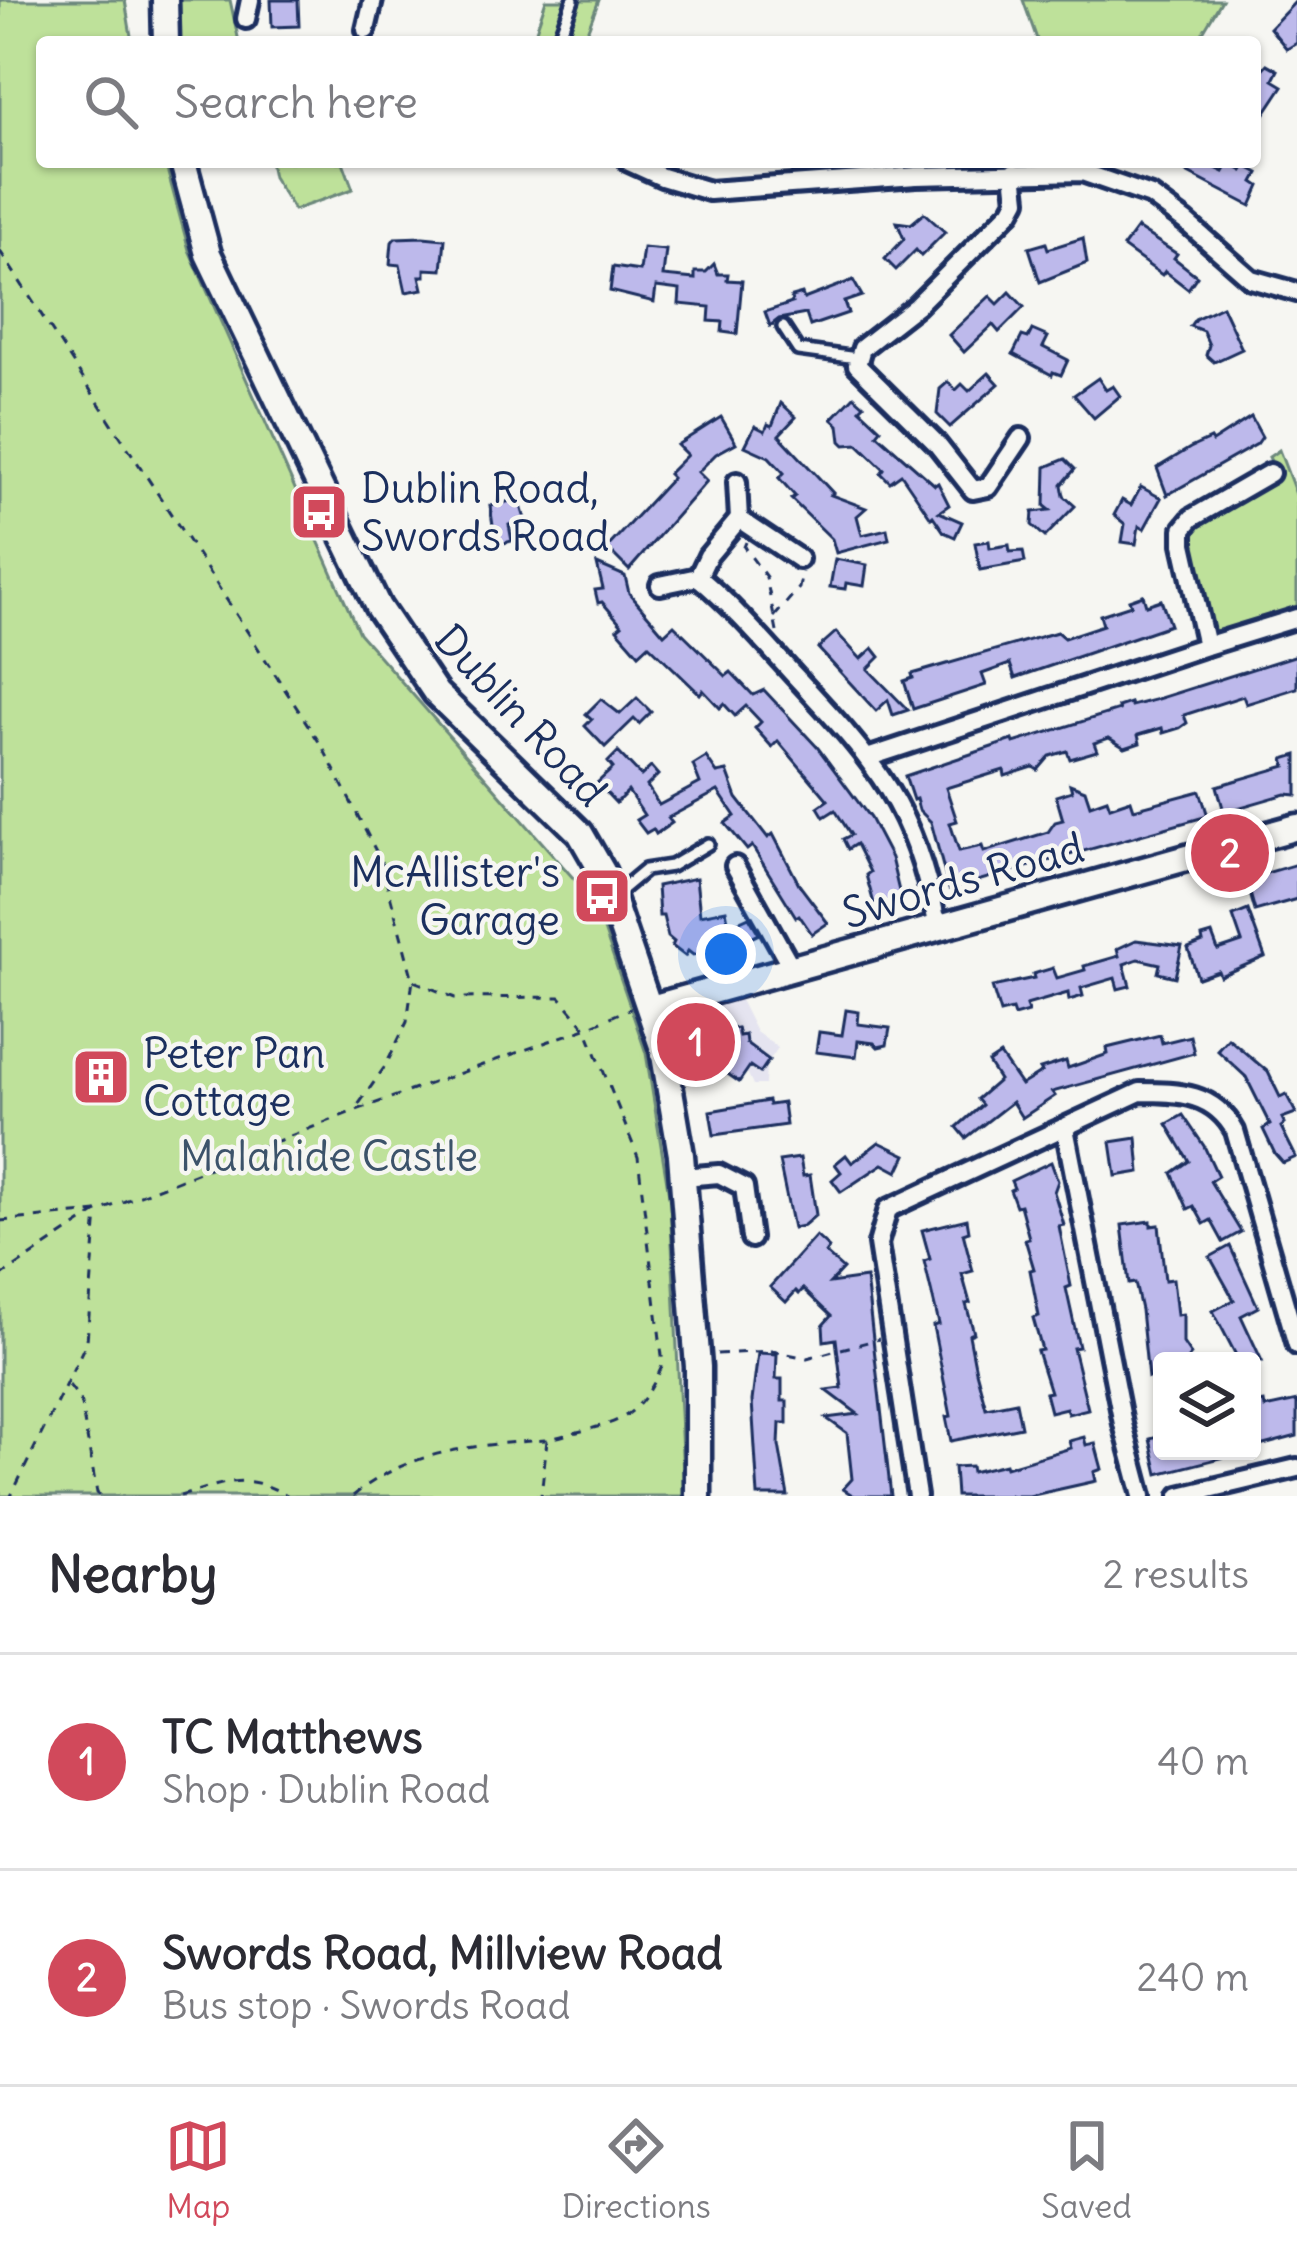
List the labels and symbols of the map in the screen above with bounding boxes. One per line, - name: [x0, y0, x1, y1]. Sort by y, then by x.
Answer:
- place label: Dublin Road, Swords Road: [361, 462, 609, 562]
- bus stop icon: Dublin Road, Swords Road: [288, 481, 350, 543]
- street label: Dublin Road: [424, 613, 618, 817]
- pin: 2: [1191, 808, 1269, 898]
- street label: Swords Road: [836, 821, 1090, 939]
- place label: McAllister's Garage: [350, 846, 560, 946]
- bus stop icon: McAllister's Garage: [571, 865, 633, 927]
- your location: [696, 924, 756, 984]
- pin: 1: [657, 997, 735, 1087]
- place label: Peter Pan Cottage: [143, 1027, 325, 1127]
- building icon: Peter Pan Cottage: [70, 1046, 132, 1108]
- park label: Malahide Castle: [180, 1130, 478, 1182]

